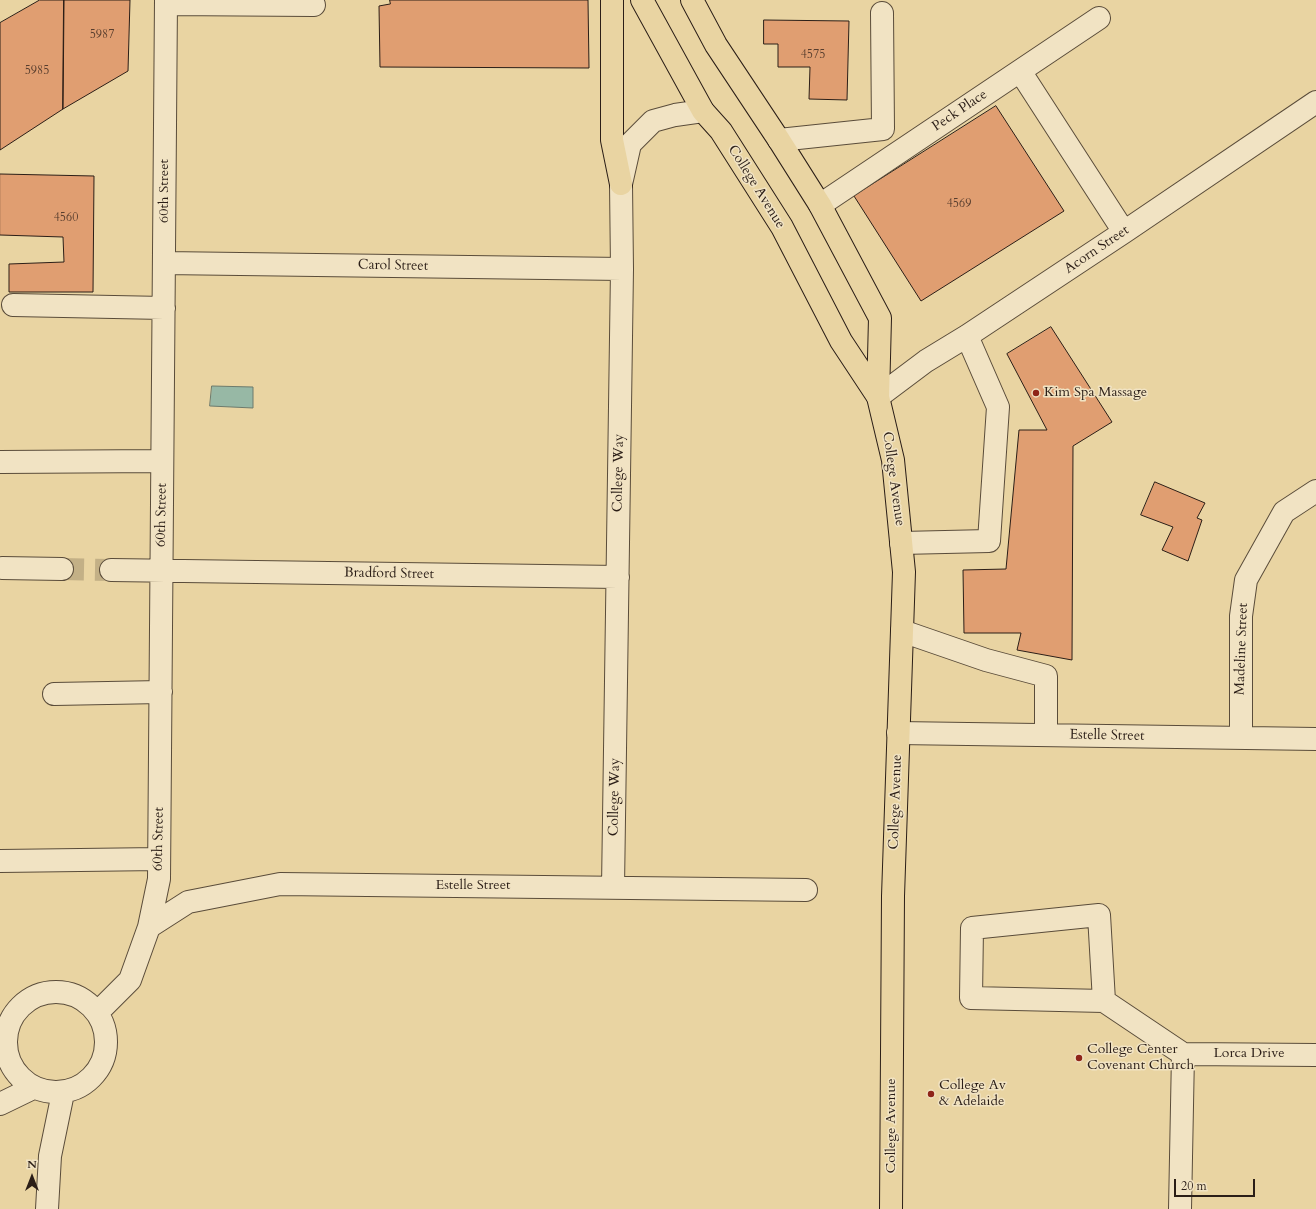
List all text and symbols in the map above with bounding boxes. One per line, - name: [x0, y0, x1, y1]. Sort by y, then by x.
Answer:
- house number: 5987: [90, 28, 114, 42]
- house number: 4575: [801, 48, 825, 62]
- house number: 5985: [25, 64, 49, 78]
- street label: Peck Place: [929, 86, 991, 136]
- street label: College Avenue: [724, 142, 788, 232]
- street label: 60th Street: [157, 159, 173, 223]
- house number: 4569: [947, 197, 971, 211]
- house number: 4560: [54, 211, 78, 225]
- street label: Acorn Street: [1061, 222, 1133, 278]
- street label: Carol Street: [358, 257, 428, 275]
- place label: Kim Spa Massage: [1044, 385, 1147, 401]
- marker: Kim Spa Massage: [1031, 388, 1041, 398]
- street label: College Avenue: [878, 431, 908, 527]
- street label: College Way: [610, 434, 628, 512]
- street label: 60th Street: [153, 483, 171, 547]
- street label: Bradford Street: [344, 565, 434, 583]
- street label: Madeline Street: [1232, 603, 1252, 695]
- street label: Estelle Street: [1069, 727, 1145, 745]
- street label: College Avenue: [886, 754, 906, 850]
- street label: College Way: [606, 758, 624, 836]
- street label: 60th Street: [150, 807, 168, 871]
- street label: Estelle Street: [435, 878, 511, 894]
- place label: College Center Covenant Church: [1087, 1042, 1194, 1074]
- street label: Lorca Drive: [1213, 1046, 1285, 1062]
- marker: College Center Covenant Church: [1074, 1053, 1084, 1063]
- street label: College Avenue: [884, 1078, 900, 1174]
- place label: College Av & Adelaide: [939, 1078, 1006, 1110]
- marker: College Av & Adelaide: [926, 1089, 936, 1099]
- north arrow: [12, 1157, 52, 1197]
- text: N: [27, 1157, 37, 1172]
- scale bar: [1176, 1171, 1257, 1197]
- text: 20 m: [1181, 1178, 1207, 1194]

